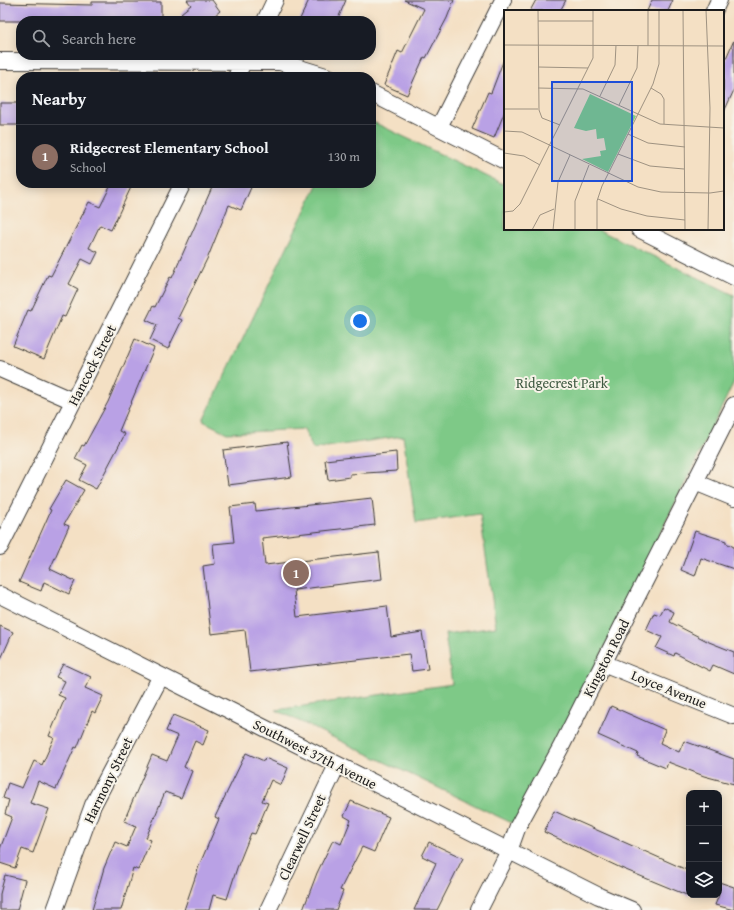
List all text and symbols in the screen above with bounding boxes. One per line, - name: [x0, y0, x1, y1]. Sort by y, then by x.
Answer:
- inset map: [504, 10, 724, 230]
- search box: [16, 16, 376, 60]
- icon: search: [30, 27, 52, 49]
- text: Search here: [62, 28, 136, 49]
- text: Nearby: [32, 86, 86, 111]
- text: Ridgecrest Elementary School: [70, 137, 269, 158]
- text: 1: [42, 147, 48, 166]
- text: 130 m: [328, 147, 360, 166]
- text: School: [70, 158, 106, 177]
- your location: [350, 311, 370, 331]
- street label: Hancock Street: [63, 321, 121, 409]
- park label: Ridgecrest Park: [516, 373, 609, 393]
- pin: 1: [283, 558, 309, 588]
- street label: Kingston Road: [578, 615, 634, 700]
- street label: Loyce Avenue: [628, 665, 710, 713]
- street label: Southwest 37th Avenue: [250, 714, 381, 794]
- street label: Harmony Street: [78, 734, 138, 826]
- map controls: [686, 790, 722, 898]
- button: +: [686, 790, 722, 826]
- street label: Clearwell Street: [273, 791, 331, 883]
- button: −: [686, 826, 722, 862]
- button: layers: [686, 862, 722, 898]

